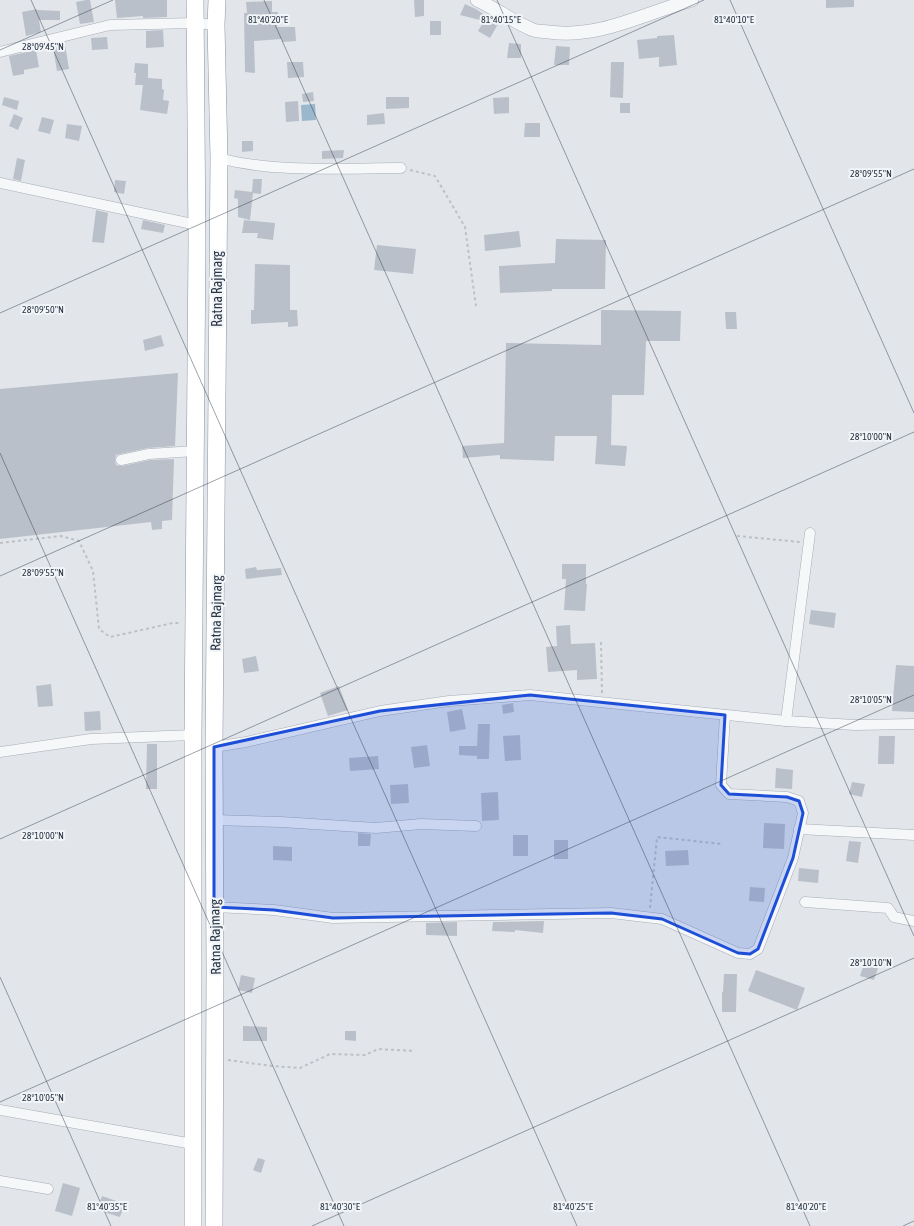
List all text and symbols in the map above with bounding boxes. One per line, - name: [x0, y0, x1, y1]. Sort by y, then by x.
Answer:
- text: 81°40'20"E: [248, 14, 289, 25]
- text: 81°40'15"E: [481, 14, 522, 25]
- text: 81°40'10"E: [714, 14, 755, 25]
- text: 28°09'45"N: [22, 41, 64, 52]
- text: 28°09'55"N: [850, 168, 892, 179]
- street label: Ratna Rajmarg: [209, 251, 225, 327]
- text: 28°09'50"N: [22, 304, 64, 315]
- text: 28°10'00"N: [850, 431, 892, 442]
- text: 28°09'55"N: [22, 567, 64, 578]
- street label: Ratna Rajmarg: [207, 575, 225, 651]
- text: 28°10'05"N: [850, 694, 892, 705]
- text: 28°10'00"N: [22, 830, 64, 841]
- street label: Ratna Rajmarg: [206, 899, 224, 975]
- text: 28°10'10"N: [850, 957, 892, 968]
- text: 28°10'05"N: [22, 1092, 64, 1103]
- text: 81°40'35"E: [87, 1201, 128, 1212]
- text: 81°40'30"E: [320, 1201, 361, 1212]
- text: 81°40'25"E: [553, 1201, 594, 1212]
- text: 81°40'20"E: [786, 1201, 827, 1212]

